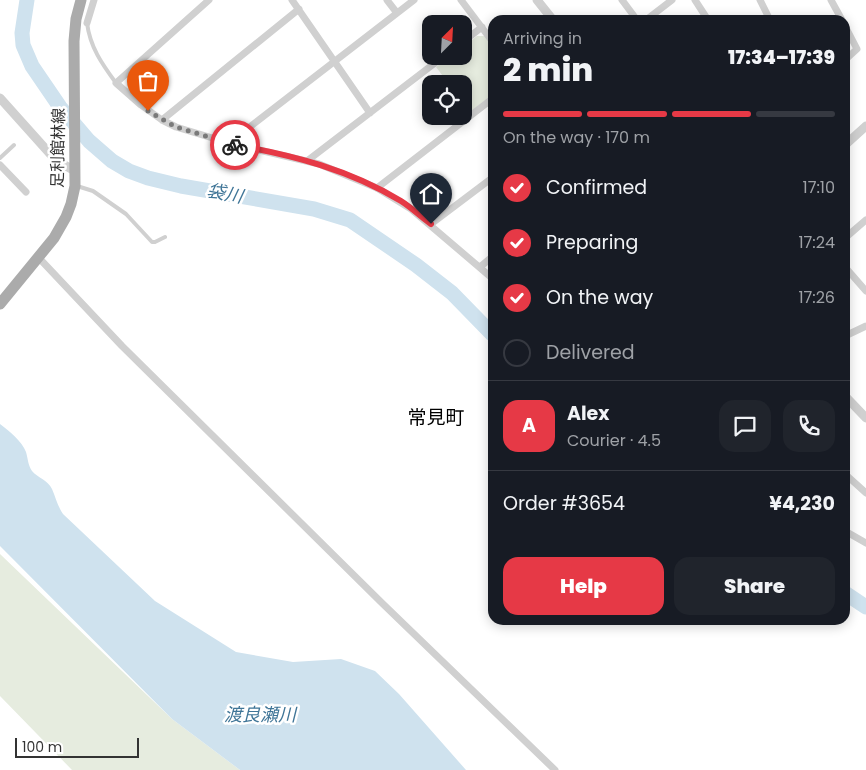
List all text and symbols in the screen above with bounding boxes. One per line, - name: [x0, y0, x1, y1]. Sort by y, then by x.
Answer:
- north arrow: [422, 15, 472, 65]
- map controls: [422, 15, 472, 125]
- text: Arriving in: [503, 27, 582, 50]
- text: 17:34–17:39: [728, 44, 835, 71]
- text: 2 min: [503, 47, 593, 92]
- pin: [127, 60, 169, 111]
- icon: bag: [134, 67, 162, 95]
- button: locate: [422, 75, 472, 125]
- street label: 足利館林線: [46, 108, 70, 188]
- courier: [210, 120, 260, 170]
- text: On the way · 170 m: [503, 126, 650, 149]
- icon: bike: [221, 131, 249, 159]
- pin: [410, 173, 452, 224]
- icon: check: [503, 174, 531, 202]
- text: Confirmed: [546, 174, 647, 201]
- text: 17:10: [803, 176, 835, 199]
- water label: 袋川: [205, 177, 247, 209]
- icon: home: [417, 180, 445, 208]
- icon: check: [503, 229, 531, 257]
- text: Preparing: [546, 229, 638, 256]
- text: 17:24: [798, 231, 835, 254]
- icon: check: [503, 284, 531, 312]
- text: On the way: [546, 284, 653, 311]
- text: 17:26: [798, 286, 835, 309]
- text: Delivered: [546, 339, 635, 366]
- text: Alex: [567, 400, 609, 427]
- button: chat: [719, 400, 771, 452]
- button: phone: [783, 400, 835, 452]
- district label: 常見町: [407, 404, 465, 431]
- text: A: [522, 412, 536, 439]
- text: Courier · 4.5: [567, 429, 661, 452]
- text: Order #3654: [503, 490, 625, 517]
- text: ¥4,230: [769, 490, 835, 517]
- button: Help: [503, 557, 664, 615]
- button: Share: [674, 557, 835, 615]
- water label: 渡良瀬川: [224, 702, 298, 727]
- scale bar: [15, 735, 139, 758]
- text: 100 m: [22, 737, 62, 757]

